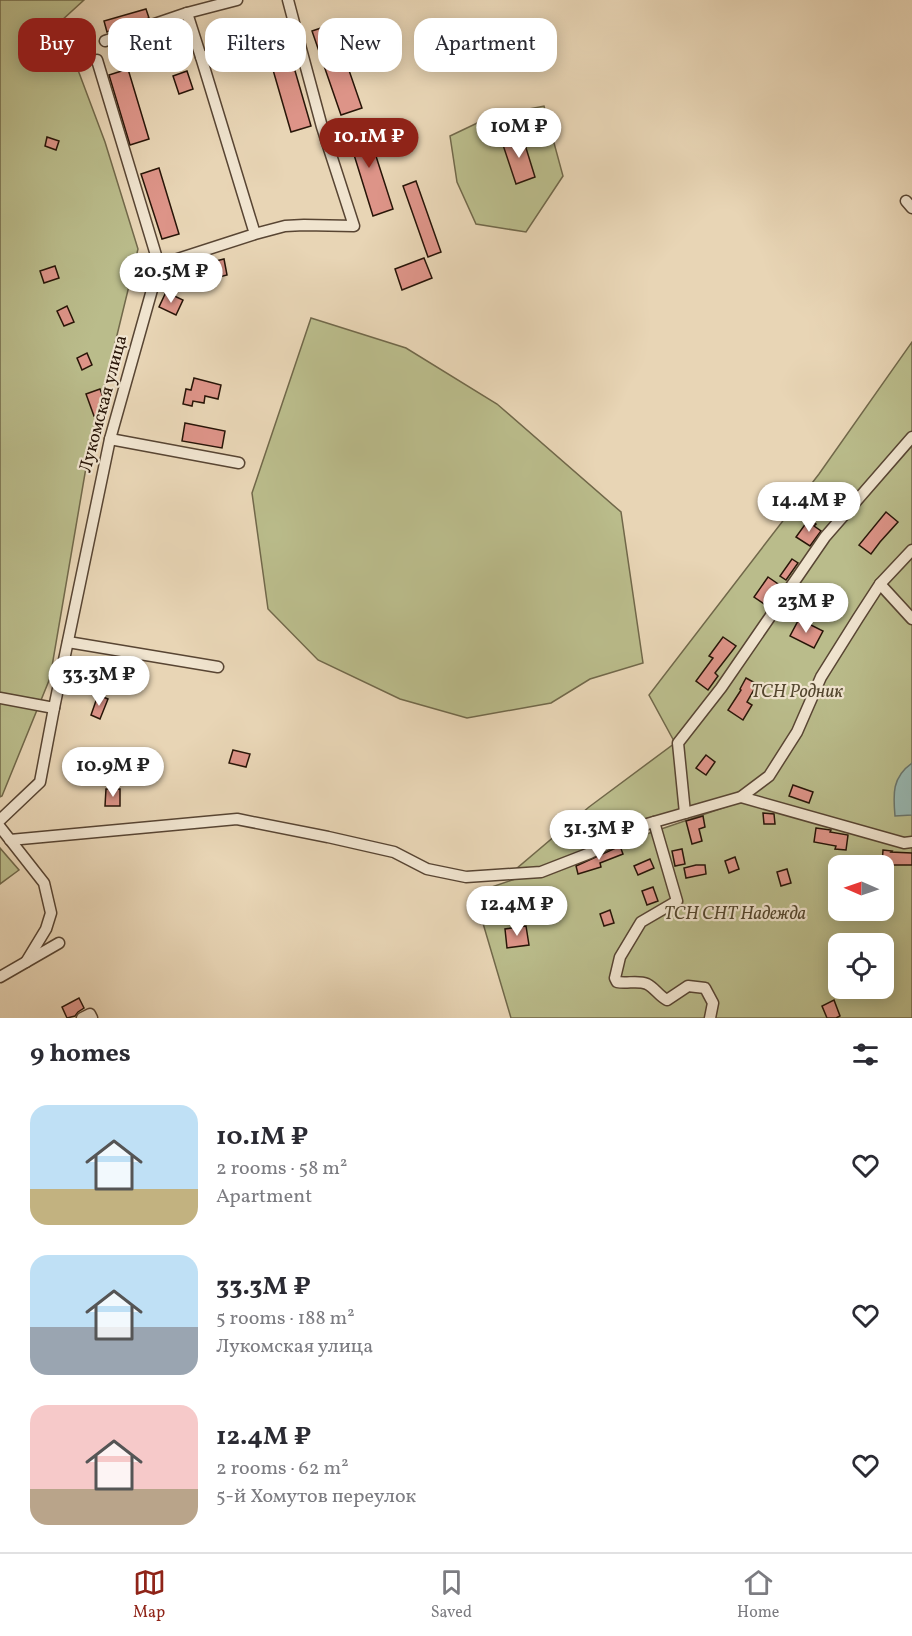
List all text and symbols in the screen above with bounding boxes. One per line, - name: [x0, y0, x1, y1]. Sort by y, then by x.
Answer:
- chip: Buy: [18, 18, 96, 72]
- chip: Rent: [108, 18, 193, 72]
- chip: Filters: [205, 18, 306, 72]
- chip: New: [318, 18, 402, 72]
- chip: Apartment: [414, 18, 557, 72]
- pin: 10M ₽: [477, 108, 561, 159]
- text: 10M ₽: [490, 113, 548, 141]
- pin: 10.1M ₽: [314, 118, 424, 169]
- text: 10.1M ₽: [333, 123, 405, 151]
- pin: 20.5M ₽: [116, 253, 226, 304]
- text: 20.5M ₽: [134, 258, 208, 286]
- street label: Лукомская улица: [74, 332, 134, 476]
- pin: 14.4M ₽: [754, 482, 864, 533]
- text: 14.4M ₽: [772, 487, 847, 515]
- pin: 23M ₽: [764, 583, 848, 634]
- text: 23M ₽: [777, 588, 835, 616]
- pin: 33.3M ₽: [44, 656, 154, 707]
- text: 33.3M ₽: [63, 661, 135, 689]
- park label: ТСН Родник: [751, 680, 843, 705]
- pin: 10.9M ₽: [58, 747, 168, 798]
- text: 10.9M ₽: [76, 752, 150, 780]
- pin: 31.3M ₽: [544, 810, 654, 861]
- text: 31.3M ₽: [564, 815, 634, 843]
- north arrow: [828, 855, 894, 921]
- map controls: [828, 855, 894, 999]
- pin: 12.4M ₽: [462, 886, 572, 937]
- text: 12.4M ₽: [480, 891, 554, 919]
- park label: ТСН СНТ Надежда: [664, 902, 806, 927]
- button: locate: [828, 933, 894, 999]
- text: 9 homes: [30, 1036, 131, 1072]
- icon: filters: [849, 1038, 882, 1071]
- text: 10.1M ₽: [216, 1119, 308, 1155]
- icon: home: [78, 1129, 150, 1201]
- icon: heart: [849, 1149, 882, 1182]
- text: 2 rooms · 58 m²: [216, 1155, 347, 1183]
- text: Apartment: [216, 1183, 312, 1211]
- text: 33.3M ₽: [216, 1269, 311, 1305]
- icon: home: [78, 1279, 150, 1351]
- icon: heart: [849, 1299, 882, 1332]
- text: 5 rooms · 188 m²: [216, 1305, 355, 1333]
- text: Лукомская улица: [216, 1333, 373, 1361]
- text: 12.4M ₽: [216, 1419, 311, 1455]
- icon: home: [78, 1429, 150, 1501]
- icon: heart: [849, 1449, 882, 1482]
- text: 2 rooms · 62 m²: [216, 1455, 349, 1483]
- text: 5-й Хомутов переулок: [216, 1483, 416, 1511]
- tab: Map: [133, 1566, 166, 1624]
- tab: Saved: [431, 1566, 472, 1624]
- tab: Home: [737, 1566, 779, 1624]

